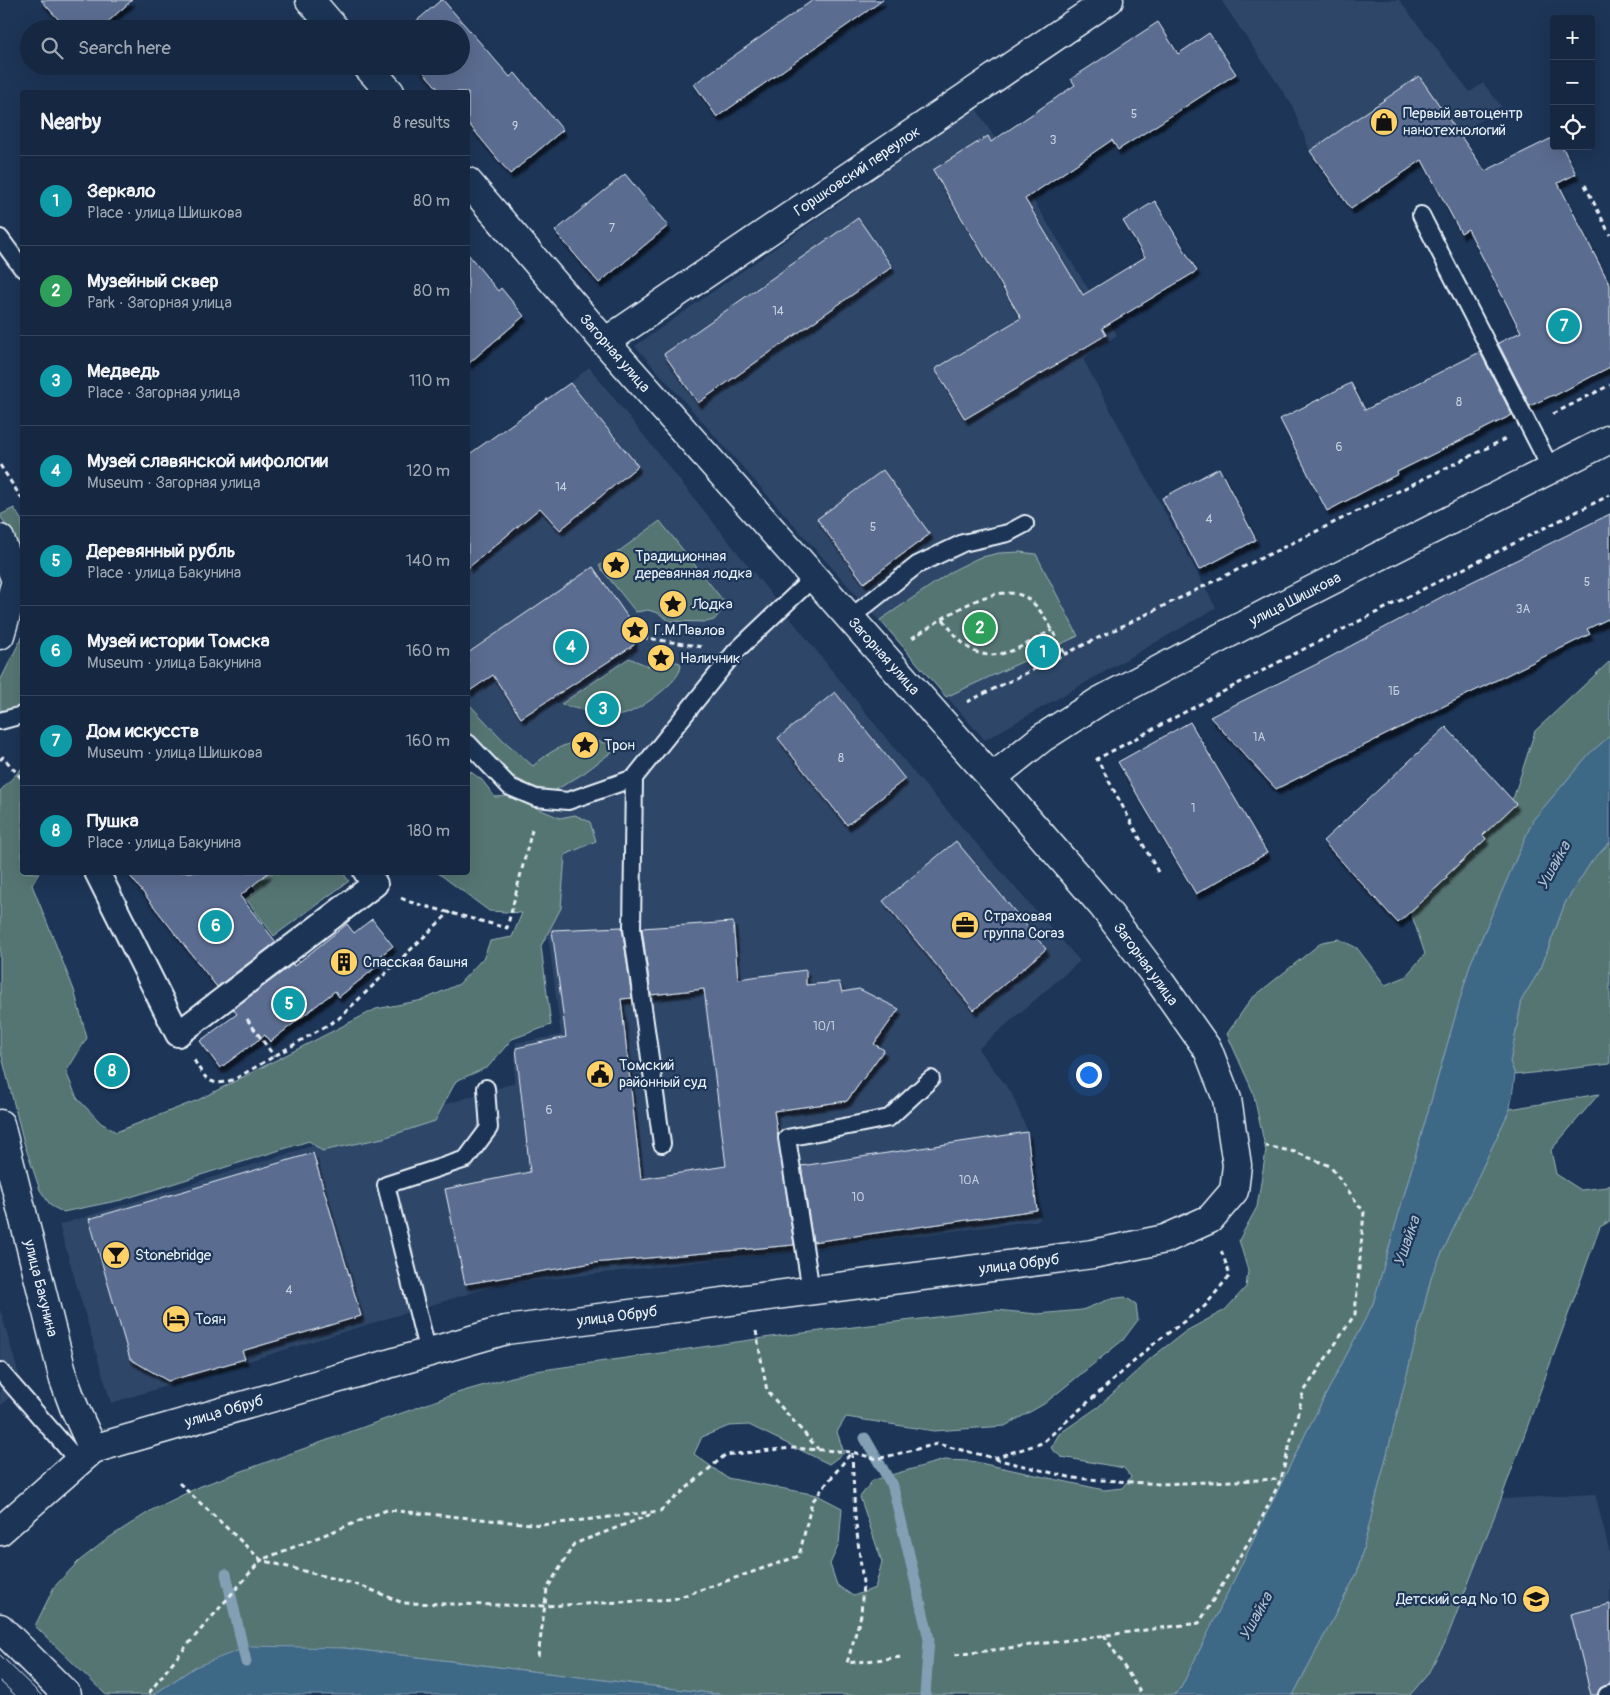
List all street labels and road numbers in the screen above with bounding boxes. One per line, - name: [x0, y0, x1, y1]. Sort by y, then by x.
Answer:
- street label: Горшковский переулок: [791, 122, 924, 221]
- street label: Загорная улица: [575, 310, 654, 397]
- street label: улица Шишкова: [1245, 568, 1344, 631]
- street label: Загорная улица: [844, 613, 924, 699]
- street label: Загорная улица: [1109, 919, 1182, 1010]
- street label: улица Бакунина: [19, 1237, 62, 1339]
- street label: улица Обруб: [977, 1250, 1061, 1279]
- street label: улица Обруб: [575, 1302, 659, 1331]
- street label: улица Обруб: [182, 1391, 266, 1432]

